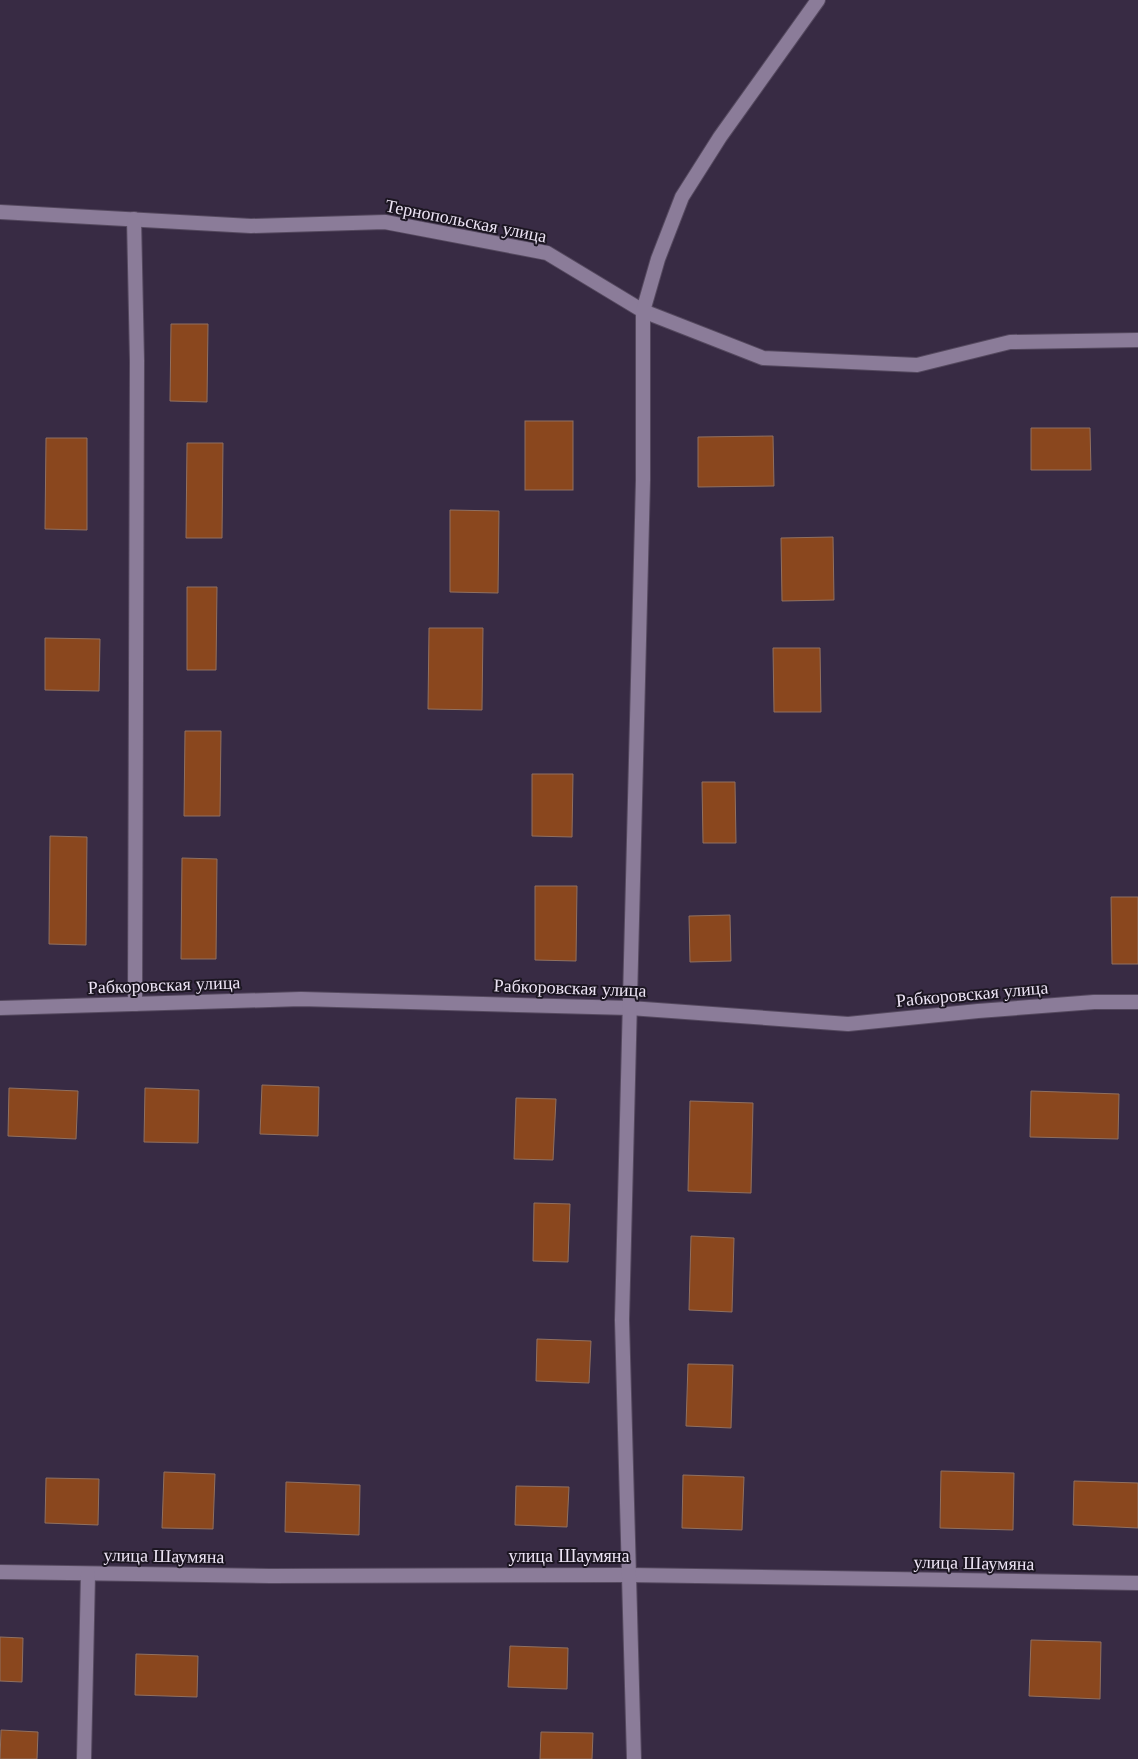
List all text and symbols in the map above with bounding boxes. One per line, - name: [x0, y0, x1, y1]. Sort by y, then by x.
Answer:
- street label: Тернопольская улица: [383, 195, 549, 247]
- street label: Рабкоровская улица: [87, 971, 241, 999]
- street label: Рабкоровская улица: [493, 974, 647, 1002]
- street label: Рабкоровская улица: [895, 976, 1049, 1012]
- street label: улица Шаумяна: [103, 1544, 225, 1568]
- street label: улица Шаумяна: [509, 1545, 629, 1567]
- street label: улица Шаумяна: [913, 1551, 1035, 1575]

